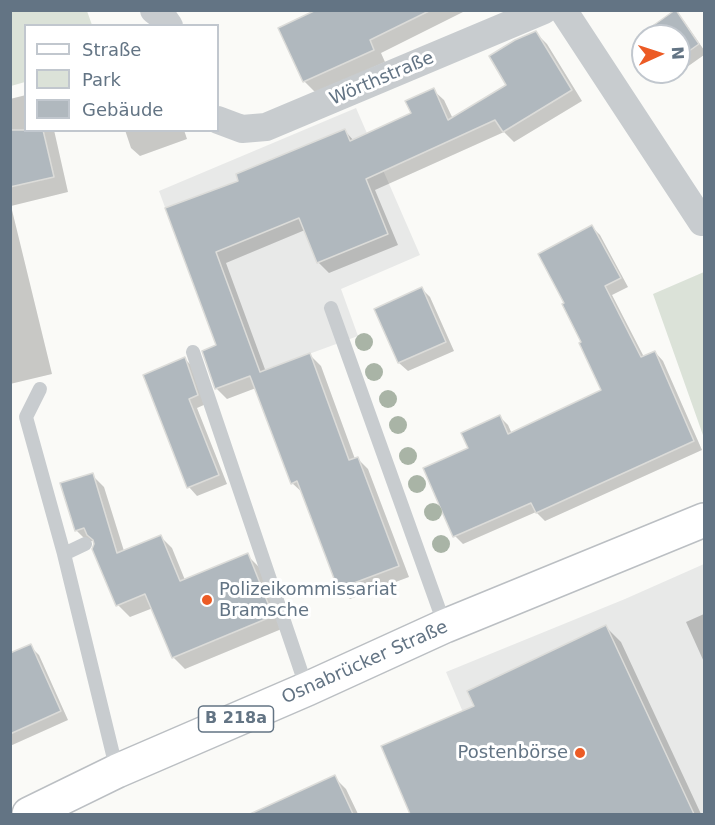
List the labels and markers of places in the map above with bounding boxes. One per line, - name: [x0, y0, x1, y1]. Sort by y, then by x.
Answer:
- place label: Polizeikommissariat Bramsche: [219, 579, 397, 622]
- marker: Polizeikommissariat Bramsche: [200, 593, 214, 607]
- place label: Postenbörse: [458, 742, 568, 764]
- marker: Postenbörse: [573, 746, 587, 760]

